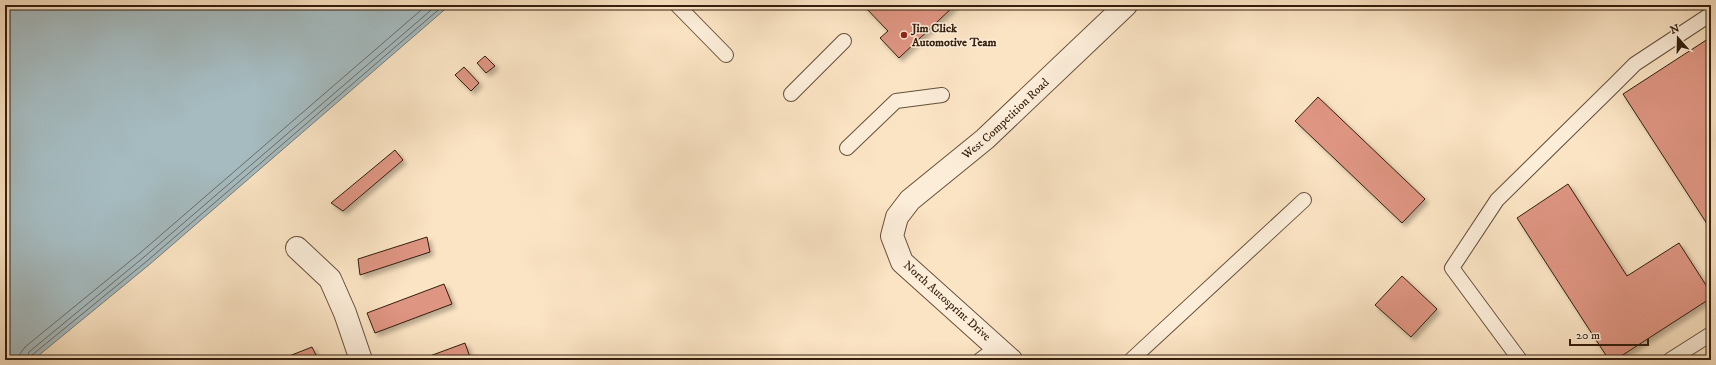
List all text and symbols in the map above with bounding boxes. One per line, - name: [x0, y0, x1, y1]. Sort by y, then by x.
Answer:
- north arrow: [1658, 18, 1698, 58]
- place label: Jim Click Automotive Team: [910, 21, 997, 50]
- text: N: [1668, 21, 1682, 38]
- marker: Jim Click Automotive Team: [899, 30, 909, 40]
- street label: West Competition Road: [958, 75, 1052, 163]
- street label: North Autosprint Drive: [900, 258, 994, 344]
- scale bar: [1570, 321, 1648, 347]
- text: 20 m: [1576, 328, 1600, 343]

